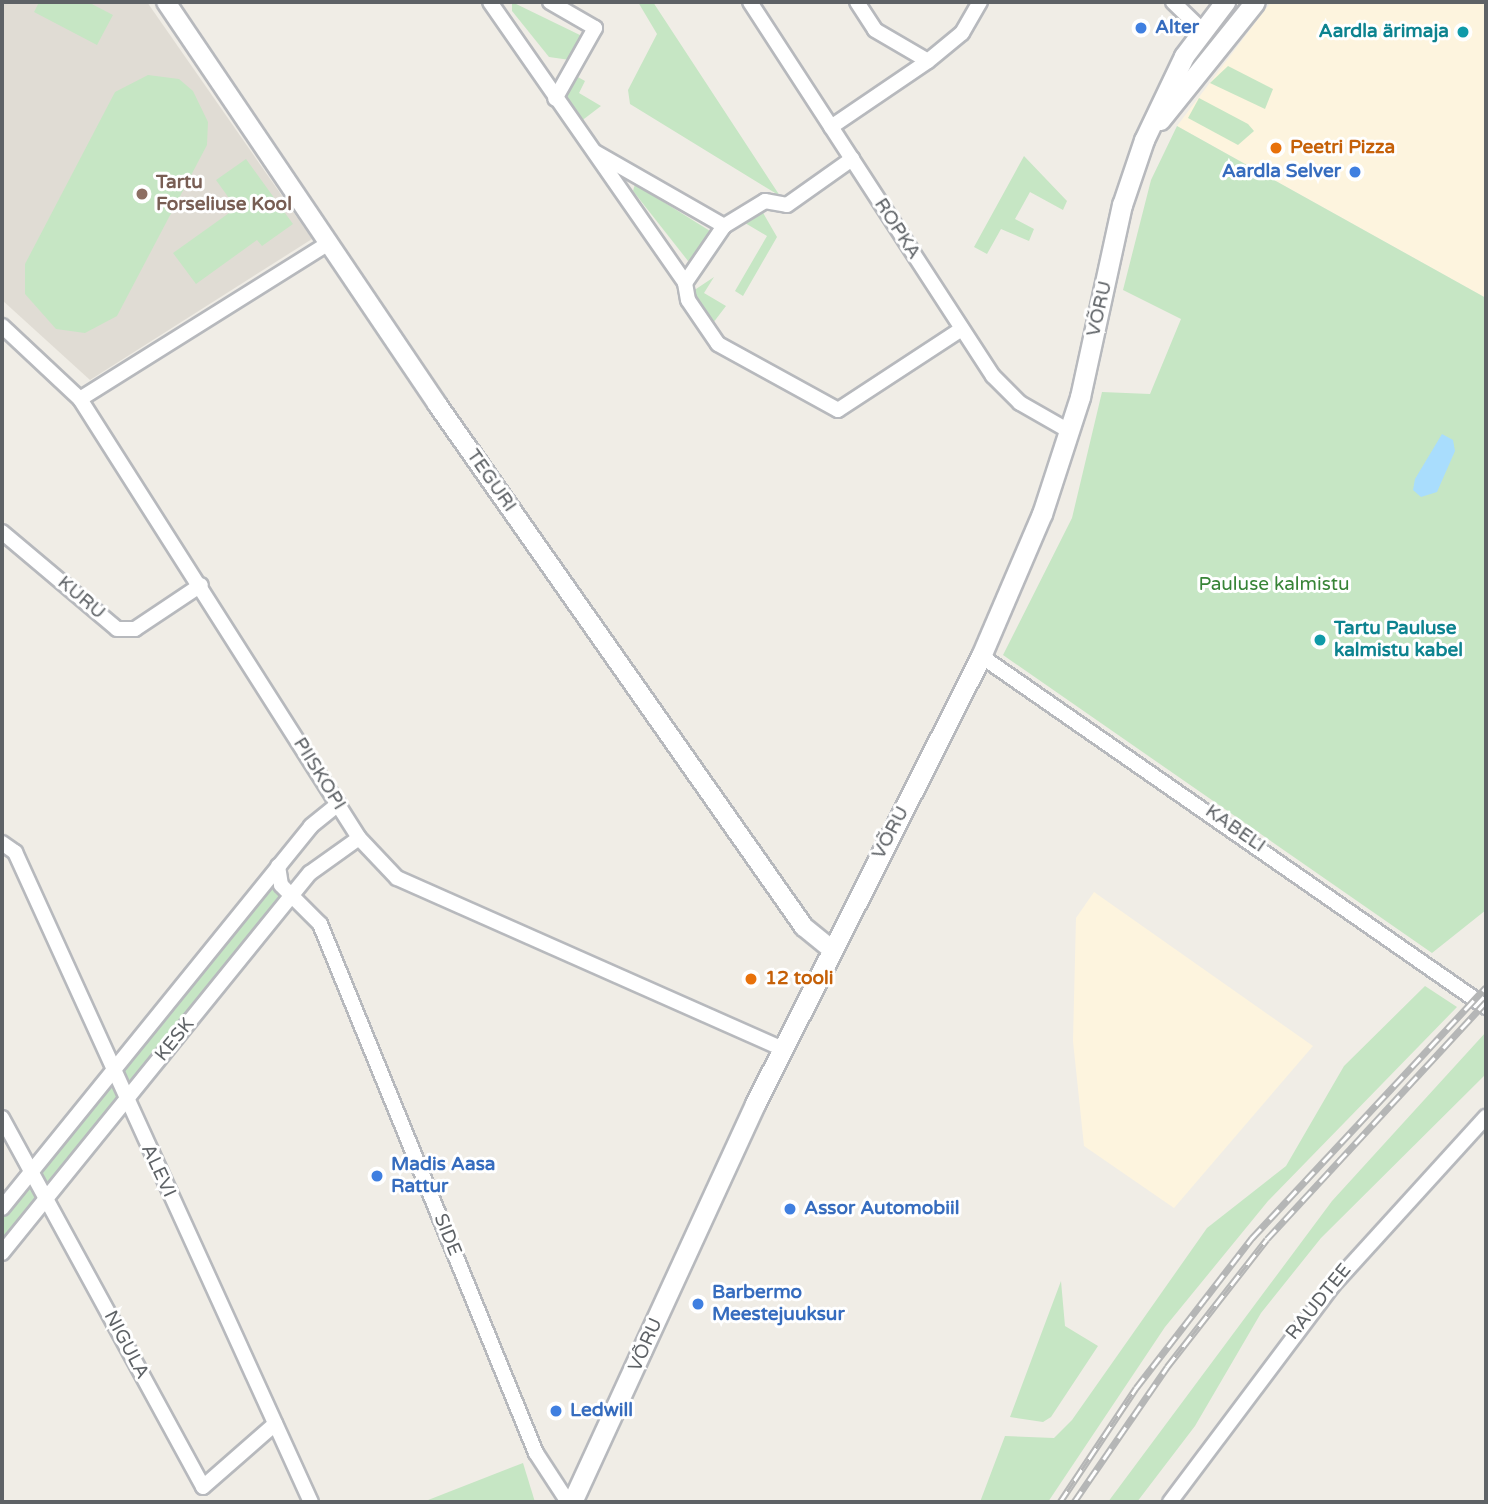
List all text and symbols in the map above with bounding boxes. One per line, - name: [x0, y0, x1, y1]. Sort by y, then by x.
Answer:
- place label: Alter: [1155, 17, 1199, 39]
- marker: Alter: [1133, 20, 1149, 36]
- place label: Aardla ärimaja: [1319, 21, 1449, 43]
- marker: Aardla ärimaja: [1455, 24, 1471, 40]
- place label: Peetri Pizza: [1290, 137, 1395, 159]
- marker: Peetri Pizza: [1268, 140, 1284, 156]
- place label: Aardla Selver: [1222, 161, 1341, 183]
- marker: Aardla Selver: [1347, 164, 1363, 180]
- place label: Tartu Forseliuse Kool: [156, 172, 292, 216]
- marker: Tartu Forseliuse Kool: [134, 186, 150, 202]
- street label: ROPKA: [869, 194, 925, 264]
- street label: VÕRU: [1083, 279, 1117, 339]
- street label: TEGURI: [461, 445, 521, 517]
- street label: KURU: [53, 572, 109, 624]
- park label: Pauluse kalmistu: [1198, 574, 1350, 596]
- place label: Tartu Pauluse kalmistu kabel: [1334, 618, 1463, 662]
- marker: Tartu Pauluse kalmistu kabel: [1312, 632, 1328, 648]
- street label: PIISKOPI: [288, 734, 350, 814]
- street label: KABELI: [1201, 800, 1269, 858]
- street label: VÕRU: [868, 803, 914, 863]
- place label: 12 tooli: [765, 968, 833, 990]
- marker: 12 tooli: [743, 971, 759, 987]
- street label: KESK: [151, 1014, 199, 1066]
- street label: ALEVI: [136, 1141, 180, 1201]
- place label: Madis Aasa Rattur: [391, 1154, 495, 1198]
- marker: Madis Aasa Rattur: [369, 1168, 385, 1184]
- place label: Assor Automobiil: [804, 1198, 960, 1220]
- marker: Assor Automobiil: [782, 1201, 798, 1217]
- street label: SIDE: [428, 1211, 466, 1259]
- street label: RAUDTEE: [1281, 1259, 1357, 1345]
- place label: Barbermo Meestejuuksur: [712, 1282, 845, 1326]
- marker: Barbermo Meestejuuksur: [690, 1296, 706, 1312]
- street label: NIGULA: [99, 1307, 153, 1383]
- street label: VÕRU: [624, 1315, 668, 1375]
- place label: Ledwill: [570, 1400, 633, 1422]
- marker: Ledwill: [548, 1403, 564, 1419]

